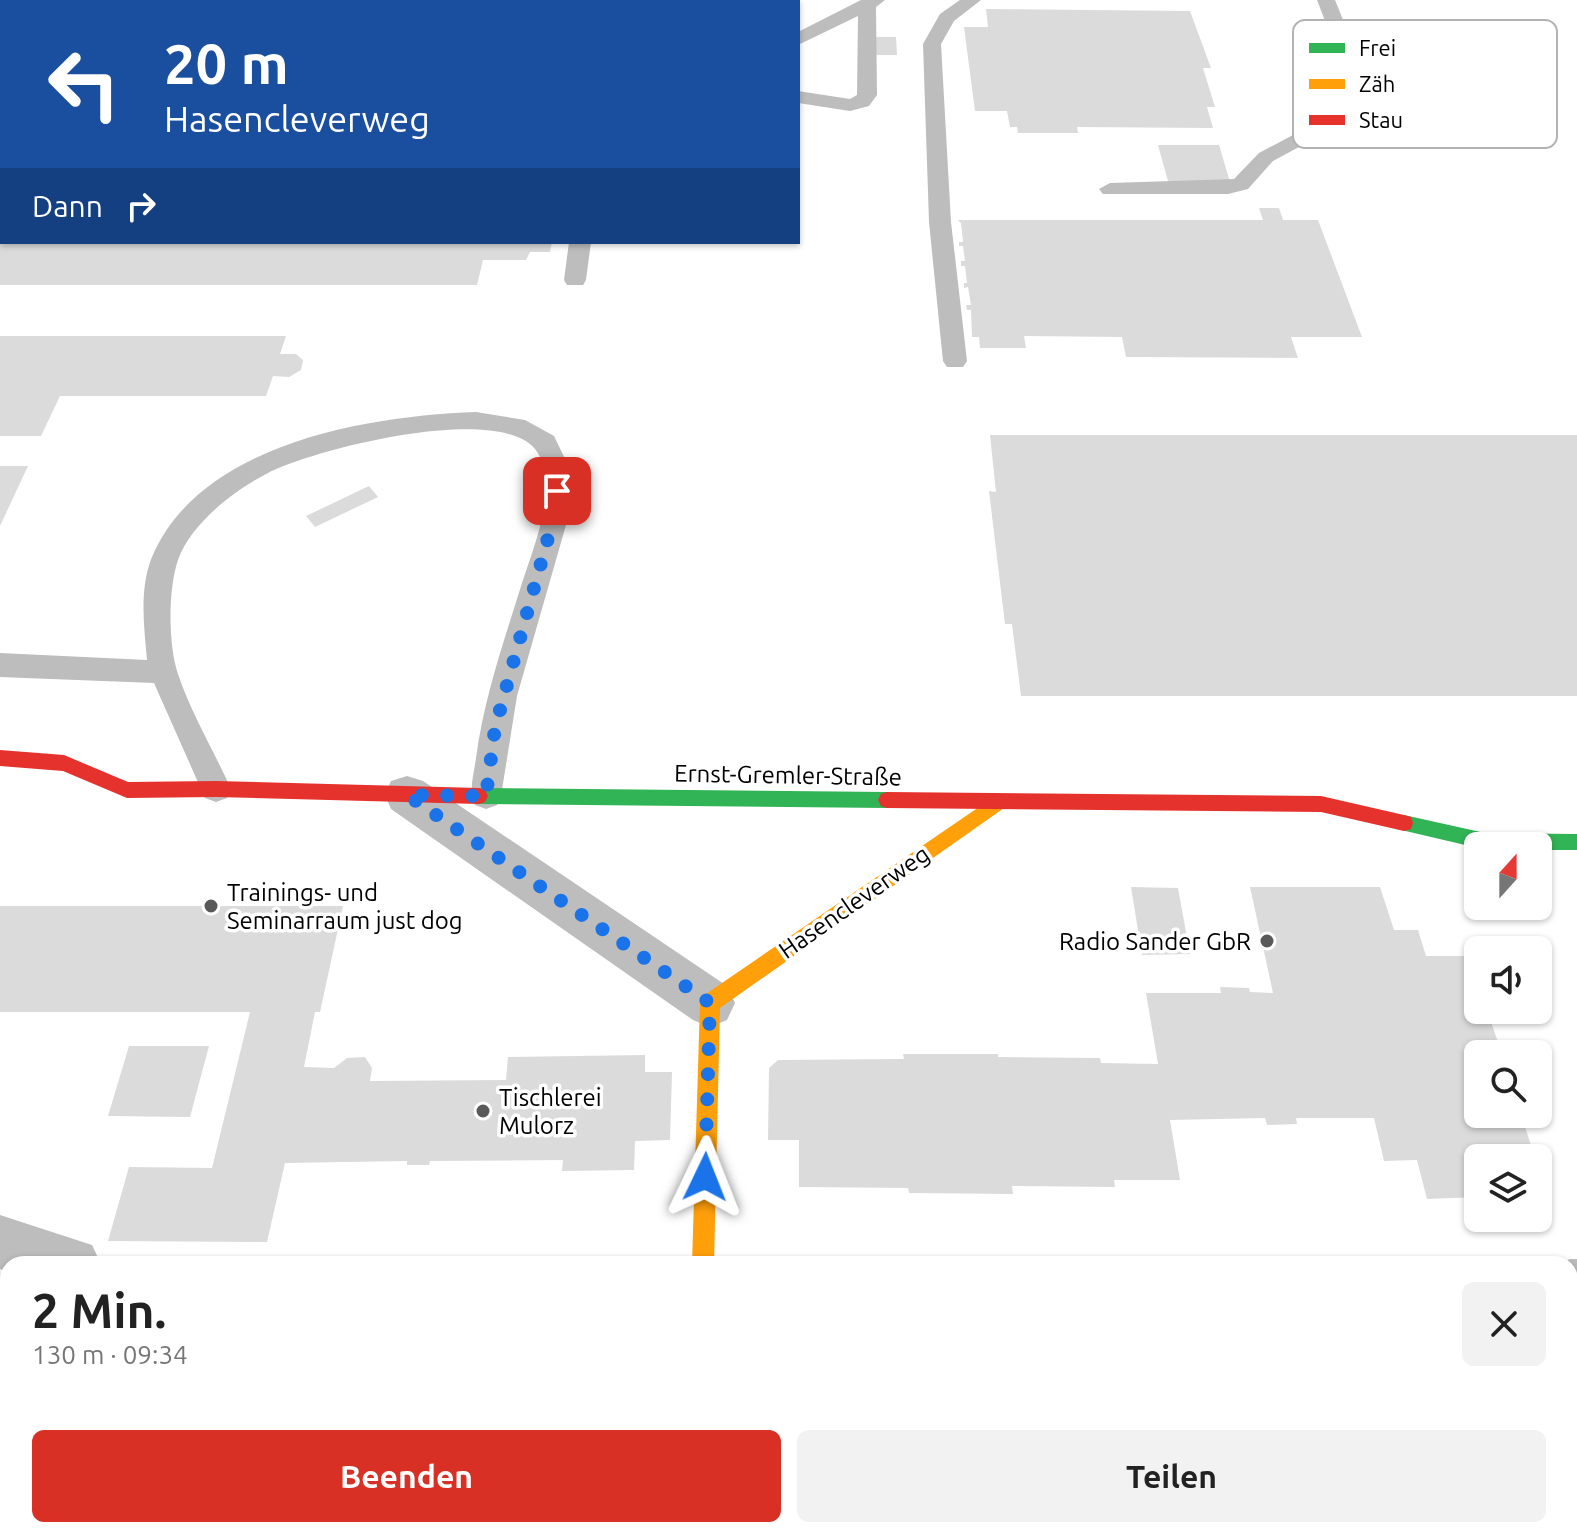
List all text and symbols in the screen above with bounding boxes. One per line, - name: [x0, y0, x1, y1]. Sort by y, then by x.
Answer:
- legend: [1293, 20, 1557, 148]
- icon: left: [32, 32, 136, 136]
- text: 20 m: [164, 32, 289, 95]
- text: Frei: [1359, 35, 1396, 60]
- text: Zäh: [1359, 71, 1395, 96]
- text: Hasencleverweg: [164, 98, 430, 139]
- text: Stau: [1359, 107, 1403, 132]
- icon: right: [119, 184, 163, 228]
- text: Dann: [32, 189, 103, 223]
- pin: [523, 457, 591, 525]
- icon: arrive: [535, 469, 579, 513]
- street label: Ernst-Gremler-Straße: [674, 760, 902, 790]
- north arrow: [1464, 832, 1552, 920]
- map controls: [1464, 832, 1552, 1232]
- street label: Hasencleverweg: [774, 840, 934, 964]
- place label: Trainings- und Seminarraum just dog: [227, 879, 463, 934]
- marker: Trainings- und Seminarraum just dog: [202, 897, 220, 915]
- place label: Radio Sander GbR: [1059, 928, 1251, 955]
- marker: Radio Sander GbR: [1258, 932, 1276, 950]
- button: sound: [1464, 936, 1552, 1024]
- button: search: [1464, 1040, 1552, 1128]
- place label: Tischlerei Mulorz: [499, 1084, 602, 1139]
- marker: Tischlerei Mulorz: [474, 1102, 492, 1120]
- position arrow: [663, 1135, 747, 1219]
- button: layers: [1464, 1144, 1552, 1232]
- button: close: [1462, 1282, 1546, 1366]
- text: 2 Min.: [32, 1283, 166, 1337]
- text: 130 m · 09:34: [32, 1340, 188, 1369]
- button: Beenden: [32, 1430, 781, 1522]
- button: Teilen: [797, 1430, 1546, 1522]

